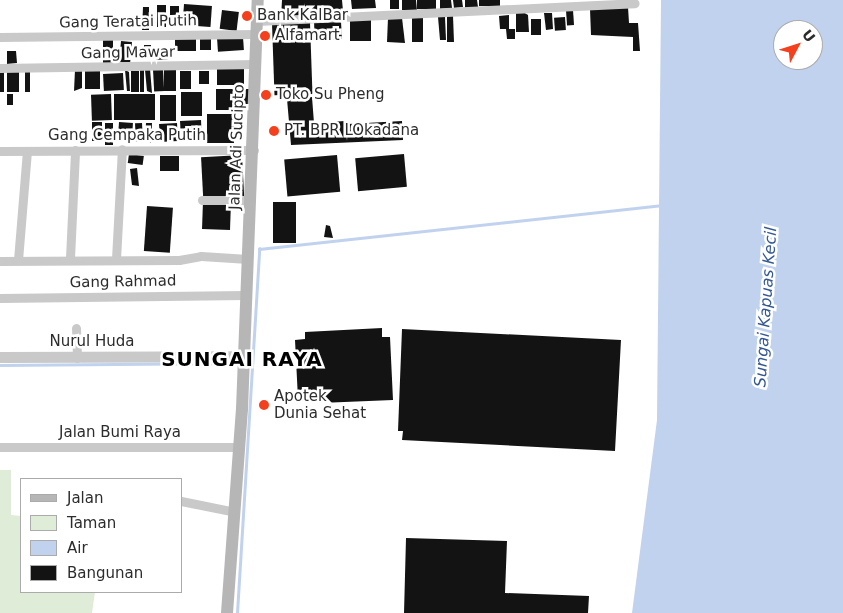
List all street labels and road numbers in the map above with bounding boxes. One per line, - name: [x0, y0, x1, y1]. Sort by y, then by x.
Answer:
- street label: Gang Teratai Putih: [59, 12, 197, 32]
- street label: Gang Mawar: [81, 43, 175, 63]
- street label: Jalan Adi Sucipto: [226, 84, 248, 210]
- street label: Gang Cempaka Putih: [48, 127, 206, 145]
- street label: Gang Rahmad: [69, 272, 177, 292]
- street label: Nurul Huda: [50, 333, 134, 351]
- street label: Jalan Bumi Raya: [59, 424, 181, 442]

